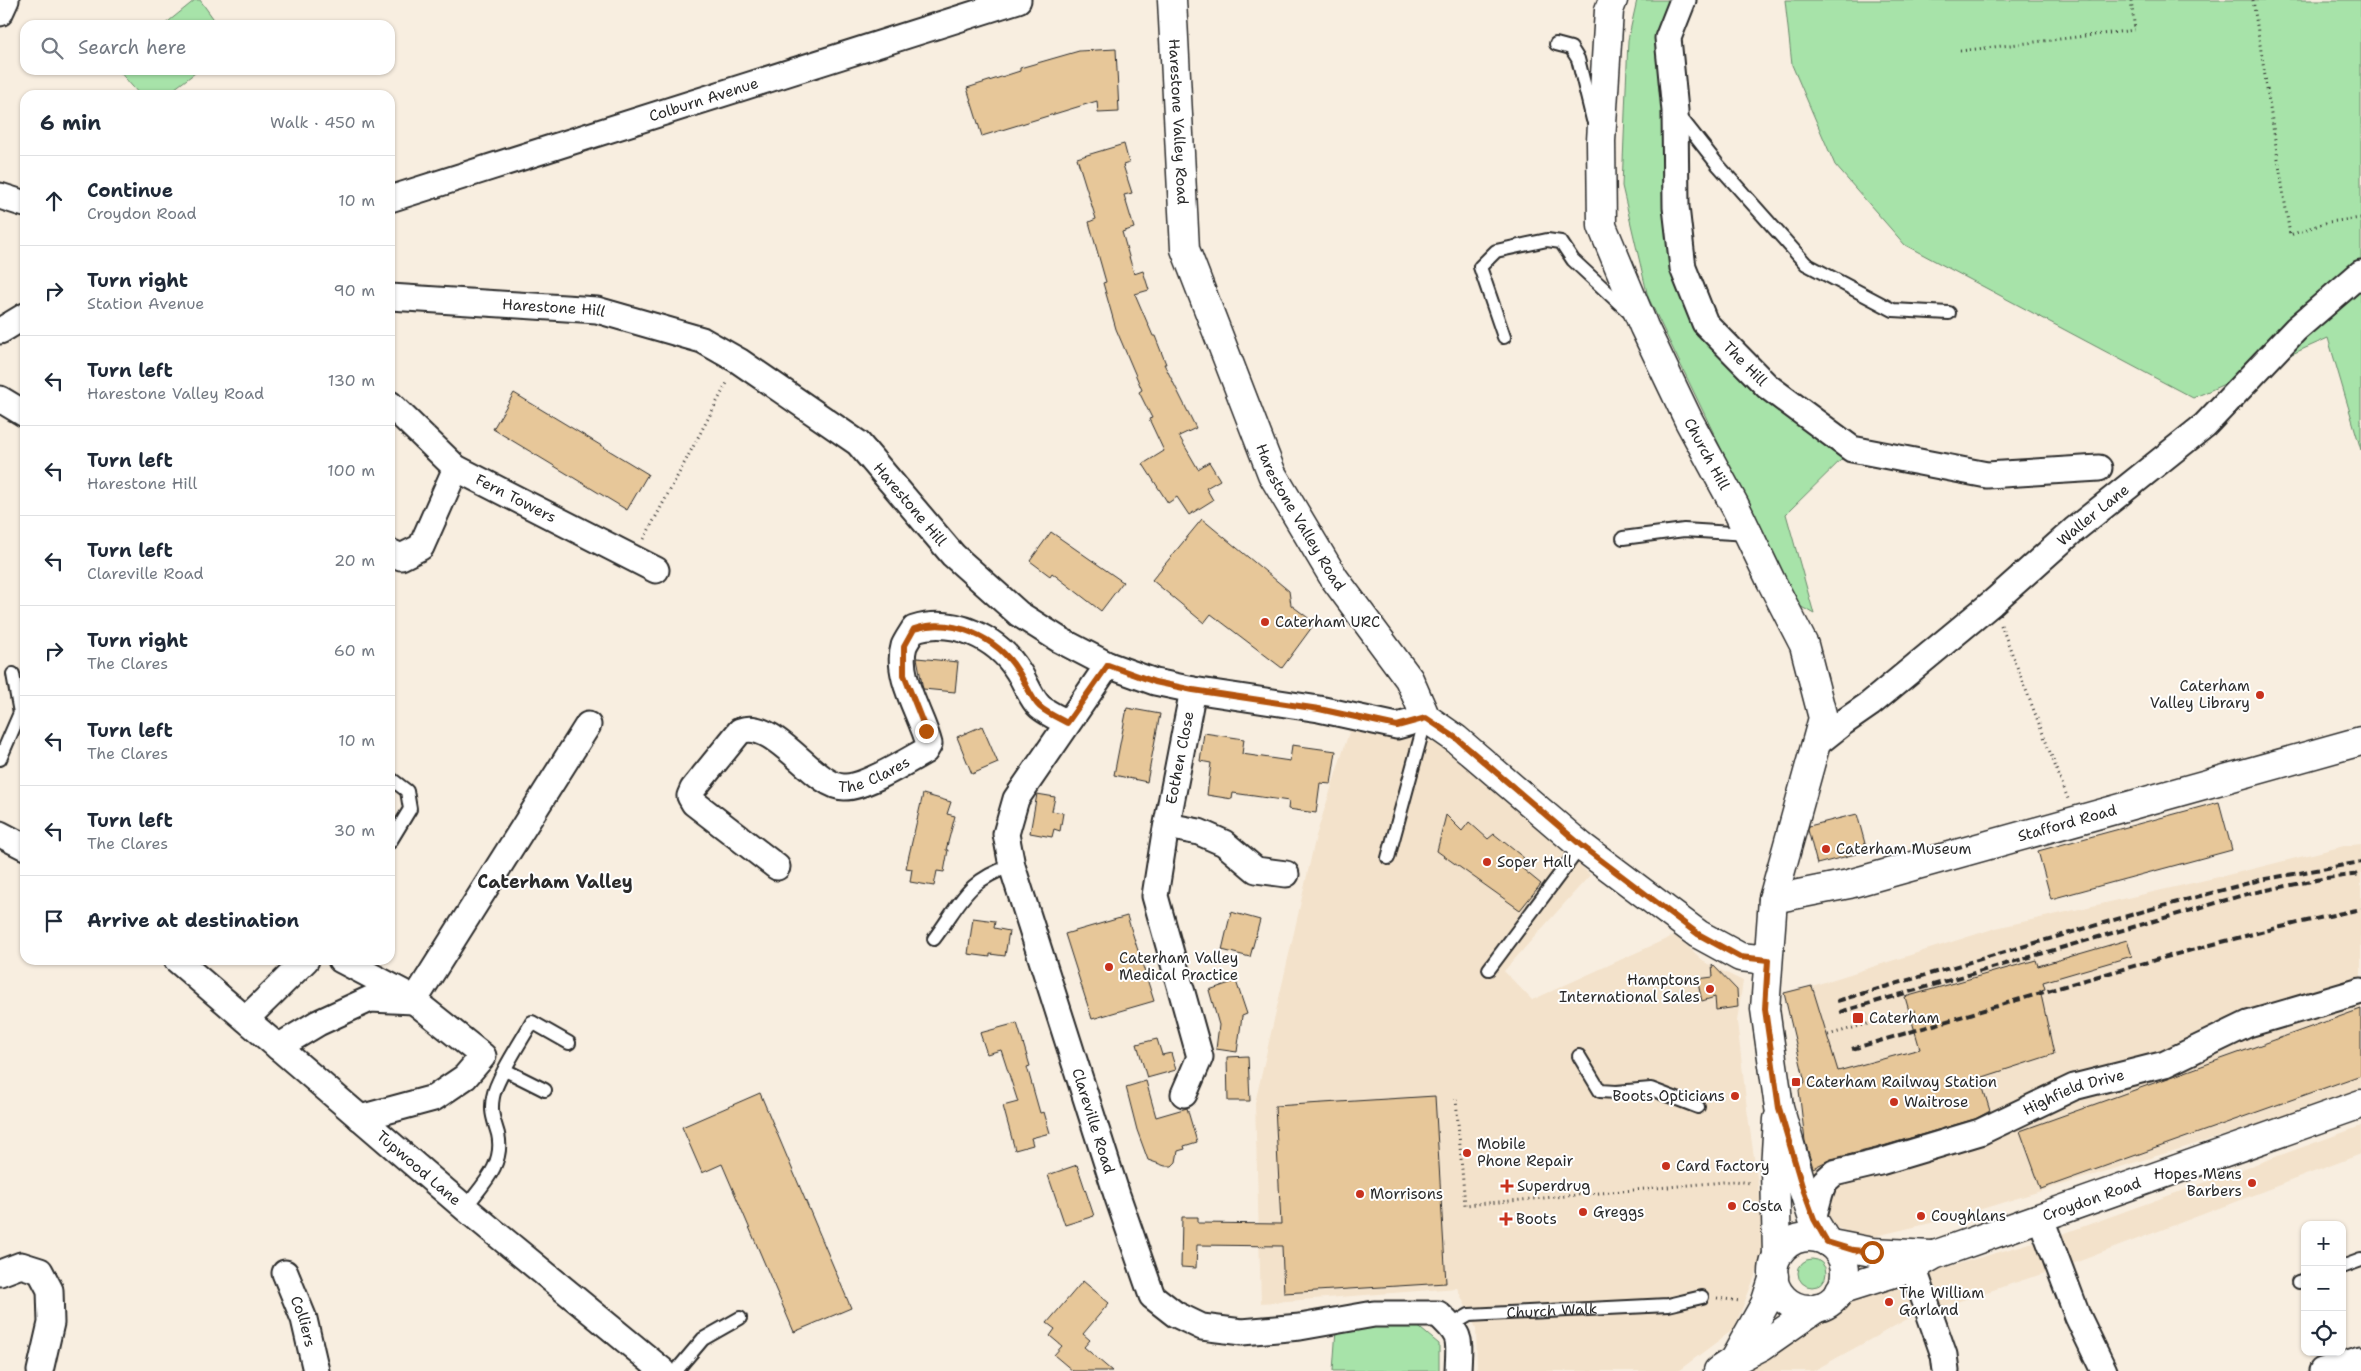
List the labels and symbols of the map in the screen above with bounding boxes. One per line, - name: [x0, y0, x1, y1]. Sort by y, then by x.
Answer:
- street label: Harestone Valley Road: [1164, 38, 1193, 206]
- street label: Colburn Avenue: [646, 73, 761, 126]
- street label: Harestone Hill: [501, 294, 608, 322]
- street label: The Hill: [1719, 337, 1772, 391]
- street label: Church Hill: [1679, 414, 1735, 494]
- street label: Harestone Valley Road: [1251, 441, 1350, 595]
- street label: Harestone Hill: [869, 458, 951, 551]
- street label: Fern Towers: [472, 470, 560, 527]
- street label: Waller Lane: [2053, 480, 2133, 550]
- place label: Caterham URC: [1275, 612, 1380, 632]
- marker: Caterham URC: [1259, 616, 1271, 628]
- place label: Caterham Valley Library: [2150, 676, 2250, 713]
- marker: Caterham Valley Library: [2254, 689, 2266, 701]
- street label: Eothen Close: [1161, 710, 1199, 806]
- route end: [915, 720, 938, 743]
- street label: The Clares: [838, 752, 914, 797]
- street label: Stafford Road: [2015, 800, 2119, 846]
- place label: Caterham Museum: [1836, 839, 1971, 859]
- marker: Caterham Museum: [1820, 843, 1832, 855]
- place label: Soper Hall: [1497, 852, 1573, 872]
- marker: Soper Hall: [1481, 856, 1493, 868]
- district label: Caterham Valley: [477, 870, 633, 894]
- place label: Caterham Valley Medical Practice: [1119, 948, 1238, 985]
- marker: Caterham Valley Medical Practice: [1103, 961, 1115, 973]
- place label: Hamptons International Sales: [1559, 970, 1700, 1007]
- marker: Hamptons International Sales: [1704, 983, 1716, 995]
- place label: Caterham: [1869, 1008, 1939, 1028]
- marker: Caterham: [1851, 1011, 1865, 1025]
- street label: Highfield Drive: [2020, 1065, 2126, 1120]
- street label: Clareville Road: [1067, 1066, 1120, 1177]
- place label: Caterham Railway Station: [1806, 1072, 1997, 1092]
- marker: Caterham Railway Station: [1790, 1076, 1802, 1088]
- place label: Boots Opticians: [1613, 1086, 1725, 1106]
- marker: Boots Opticians: [1729, 1090, 1741, 1102]
- place label: Waitrose: [1904, 1092, 1968, 1112]
- marker: Waitrose: [1888, 1096, 1900, 1108]
- street label: Tupwood Lane: [372, 1126, 465, 1210]
- place label: Mobile Phone Repair: [1477, 1134, 1574, 1171]
- marker: Mobile Phone Repair: [1461, 1147, 1473, 1159]
- place label: Card Factory: [1676, 1156, 1770, 1176]
- marker: Card Factory: [1660, 1160, 1672, 1172]
- place label: Hopes Mens Barbers: [2154, 1164, 2242, 1201]
- street label: Croydon Road: [2040, 1172, 2144, 1226]
- place label: Superdrug: [1517, 1176, 1591, 1196]
- marker: Hopes Mens Barbers: [2246, 1177, 2258, 1189]
- marker: Superdrug: [1501, 1180, 1513, 1192]
- place label: Morrisons: [1370, 1184, 1443, 1204]
- marker: Morrisons: [1354, 1188, 1366, 1200]
- place label: Costa: [1742, 1196, 1783, 1216]
- marker: Costa: [1726, 1200, 1738, 1212]
- place label: Greggs: [1593, 1202, 1645, 1222]
- marker: Greggs: [1577, 1206, 1589, 1218]
- place label: Coughlans: [1931, 1206, 2006, 1226]
- place label: Boots: [1516, 1209, 1557, 1229]
- marker: Coughlans: [1915, 1210, 1927, 1222]
- marker: Boots: [1500, 1213, 1512, 1225]
- route start: [1861, 1241, 1884, 1264]
- place label: The William Garland: [1899, 1283, 1984, 1320]
- street label: Colliers: [286, 1293, 320, 1349]
- marker: The William Garland: [1883, 1296, 1895, 1308]
- street label: Church Walk: [1506, 1299, 1598, 1323]

